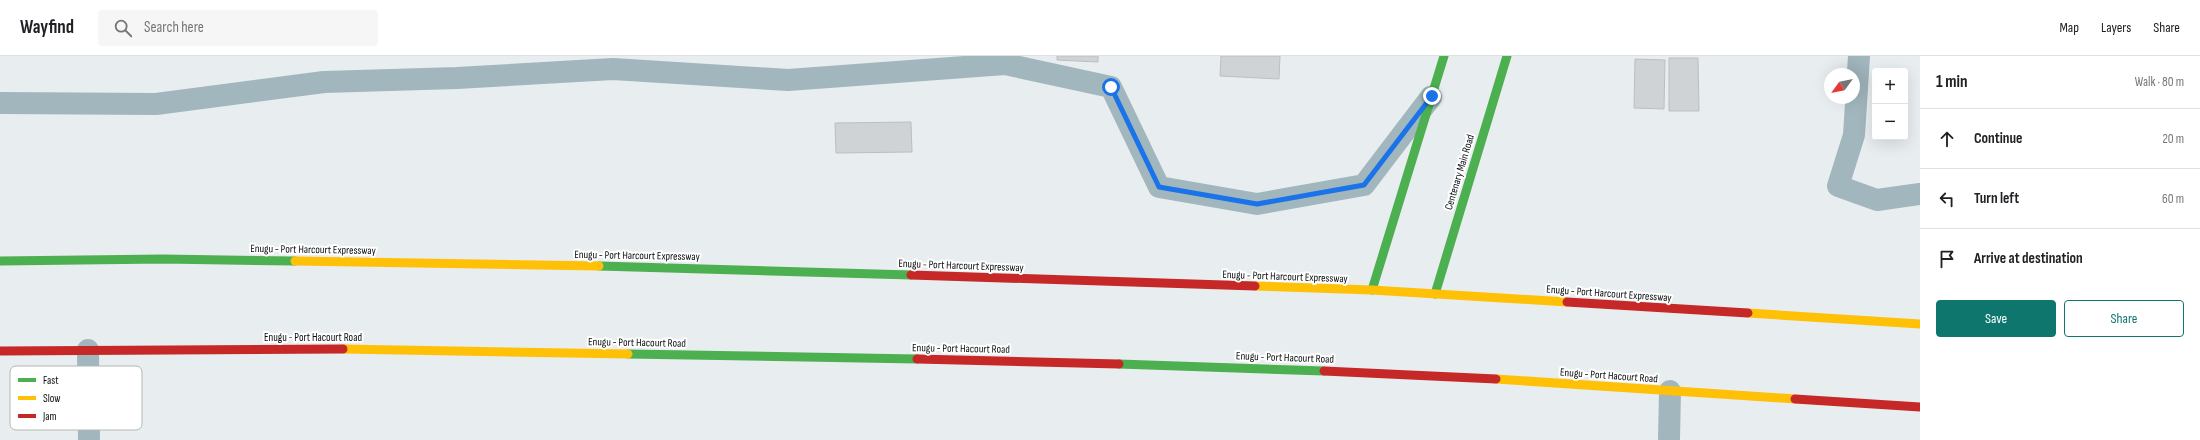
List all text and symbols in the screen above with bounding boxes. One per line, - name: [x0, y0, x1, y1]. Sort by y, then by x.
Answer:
- search box: [98, 10, 378, 46]
- text: Wayfind: [20, 16, 74, 39]
- icon: search: [112, 17, 134, 39]
- text: Search here: [144, 18, 204, 37]
- text: Map: [2059, 19, 2079, 36]
- text: Layers: [2101, 19, 2131, 36]
- text: Share: [2153, 19, 2180, 36]
- north arrow: [1824, 68, 1860, 104]
- map controls: [1872, 68, 1908, 140]
- button: +: [1872, 68, 1908, 104]
- text: 1 min: [1936, 72, 1968, 92]
- text: Walk · 80 m: [2135, 74, 2184, 90]
- route start: [1102, 78, 1120, 96]
- route end: [1423, 87, 1441, 105]
- button: −: [1872, 104, 1908, 140]
- icon: ahead: [1936, 128, 1958, 150]
- text: Continue: [1974, 129, 2023, 148]
- text: 20 m: [2162, 131, 2184, 147]
- street label: Centenary Main Road: [1442, 133, 1477, 211]
- icon: left: [1936, 188, 1958, 210]
- text: Turn left: [1974, 189, 2019, 208]
- text: 60 m: [2162, 191, 2184, 207]
- street label: Enugu - Port Harcourt Expressway: [250, 242, 377, 257]
- street label: Enugu - Port Harcourt Expressway: [574, 248, 701, 263]
- icon: arrive: [1936, 248, 1958, 270]
- text: Arrive at destination: [1974, 249, 2083, 268]
- street label: Enugu - Port Harcourt Expressway: [898, 257, 1025, 274]
- street label: Enugu - Port Harcourt Expressway: [1222, 268, 1349, 285]
- street label: Enugu - Port Harcourt Expressway: [1546, 283, 1673, 304]
- button: Save: [1936, 300, 2056, 337]
- button: Share: [2064, 300, 2184, 337]
- street label: Enugu - Port Hacourt Road: [264, 331, 362, 344]
- street label: Enugu - Port Hacourt Road: [588, 335, 687, 350]
- street label: Enugu - Port Hacourt Road: [912, 341, 1011, 356]
- street label: Enugu - Port Hacourt Road: [1236, 349, 1335, 366]
- legend: [10, 366, 142, 430]
- street label: Enugu - Port Hacourt Road: [1560, 366, 1659, 385]
- text: Fast: [43, 374, 59, 387]
- text: Slow: [43, 392, 60, 405]
- text: Jam: [42, 410, 57, 423]

